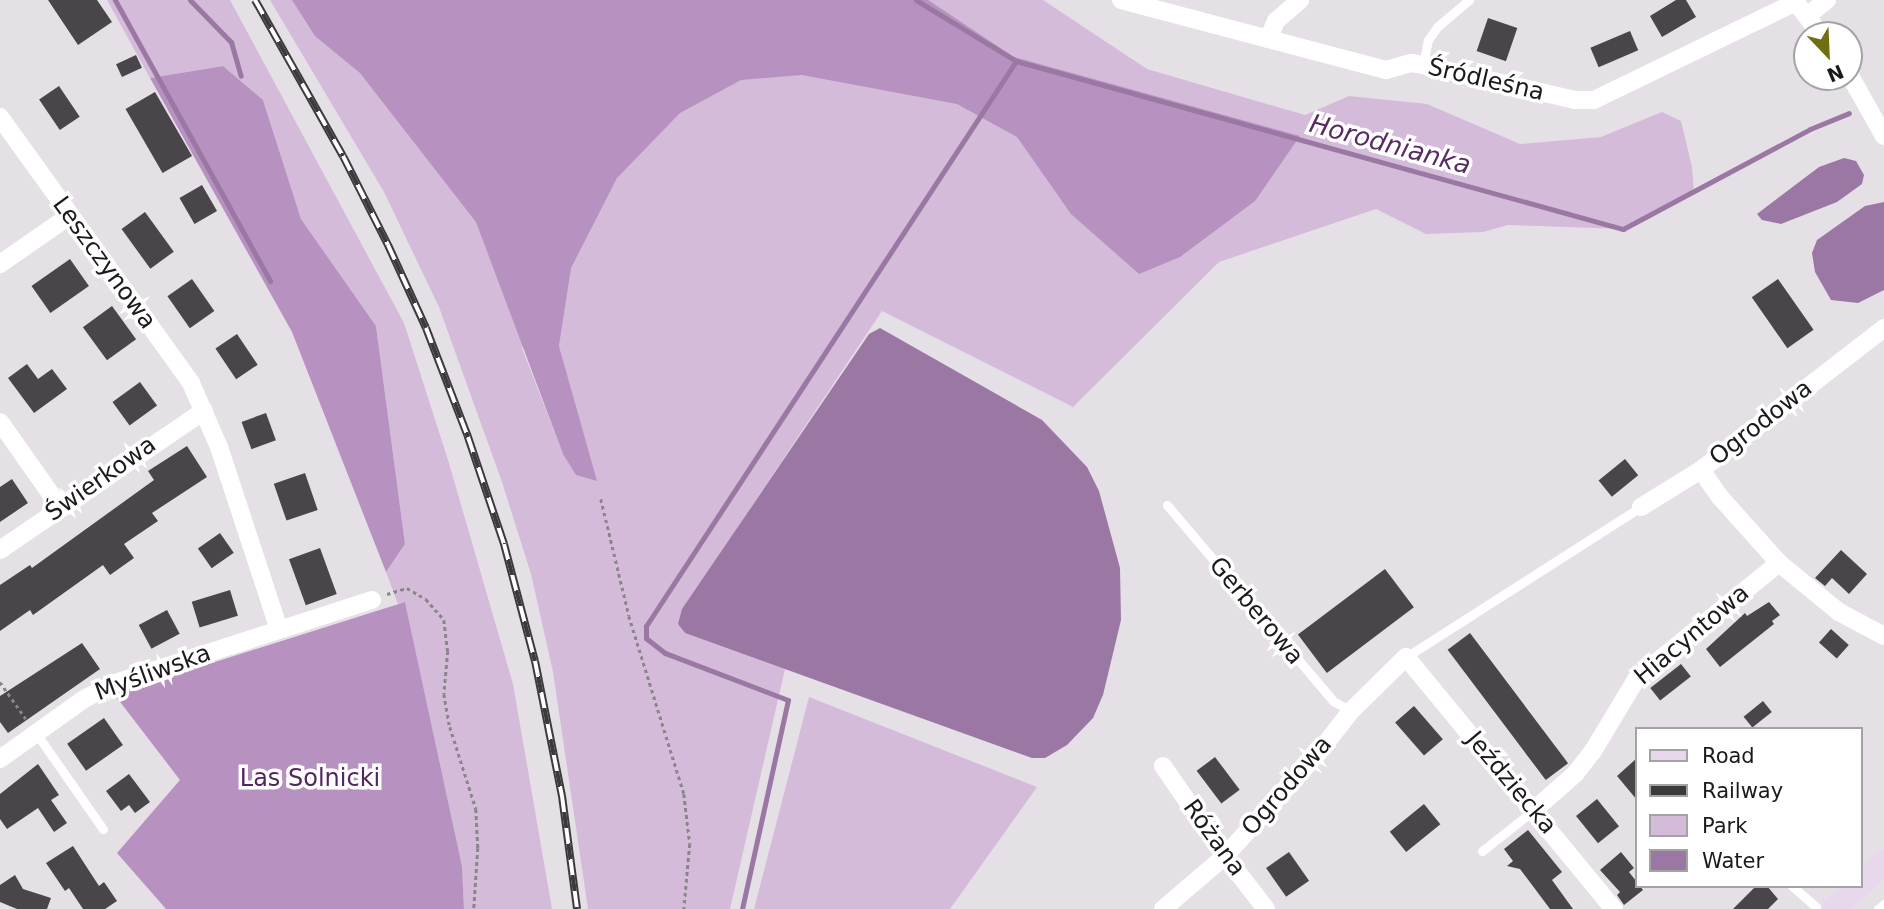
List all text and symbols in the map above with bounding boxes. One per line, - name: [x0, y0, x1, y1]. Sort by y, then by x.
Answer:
- north arrow: [1793, 21, 1863, 91]
- street label: Śródleśna: [1425, 53, 1547, 107]
- text: N: [1824, 60, 1847, 87]
- water label: Horodnianka: [1306, 108, 1474, 182]
- street label: Leszczynowa: [46, 191, 162, 335]
- street label: Ogrodowa: [1704, 374, 1818, 472]
- street label: Świerkowa: [40, 430, 162, 528]
- street label: Gerberowa: [1203, 551, 1309, 671]
- street label: Hiacyntowa: [1629, 579, 1755, 691]
- street label: Myśliwska: [91, 639, 215, 707]
- street label: Jeździecka: [1460, 726, 1562, 840]
- legend: [1636, 727, 1863, 888]
- street label: Ogrodowa: [1236, 730, 1338, 842]
- text: Road: [1702, 744, 1755, 768]
- park label: Las Solnicki: [240, 765, 380, 793]
- text: Railway: [1702, 779, 1783, 803]
- street label: Różana: [1177, 794, 1251, 882]
- text: Park: [1702, 814, 1747, 838]
- text: Water: [1702, 849, 1764, 873]

